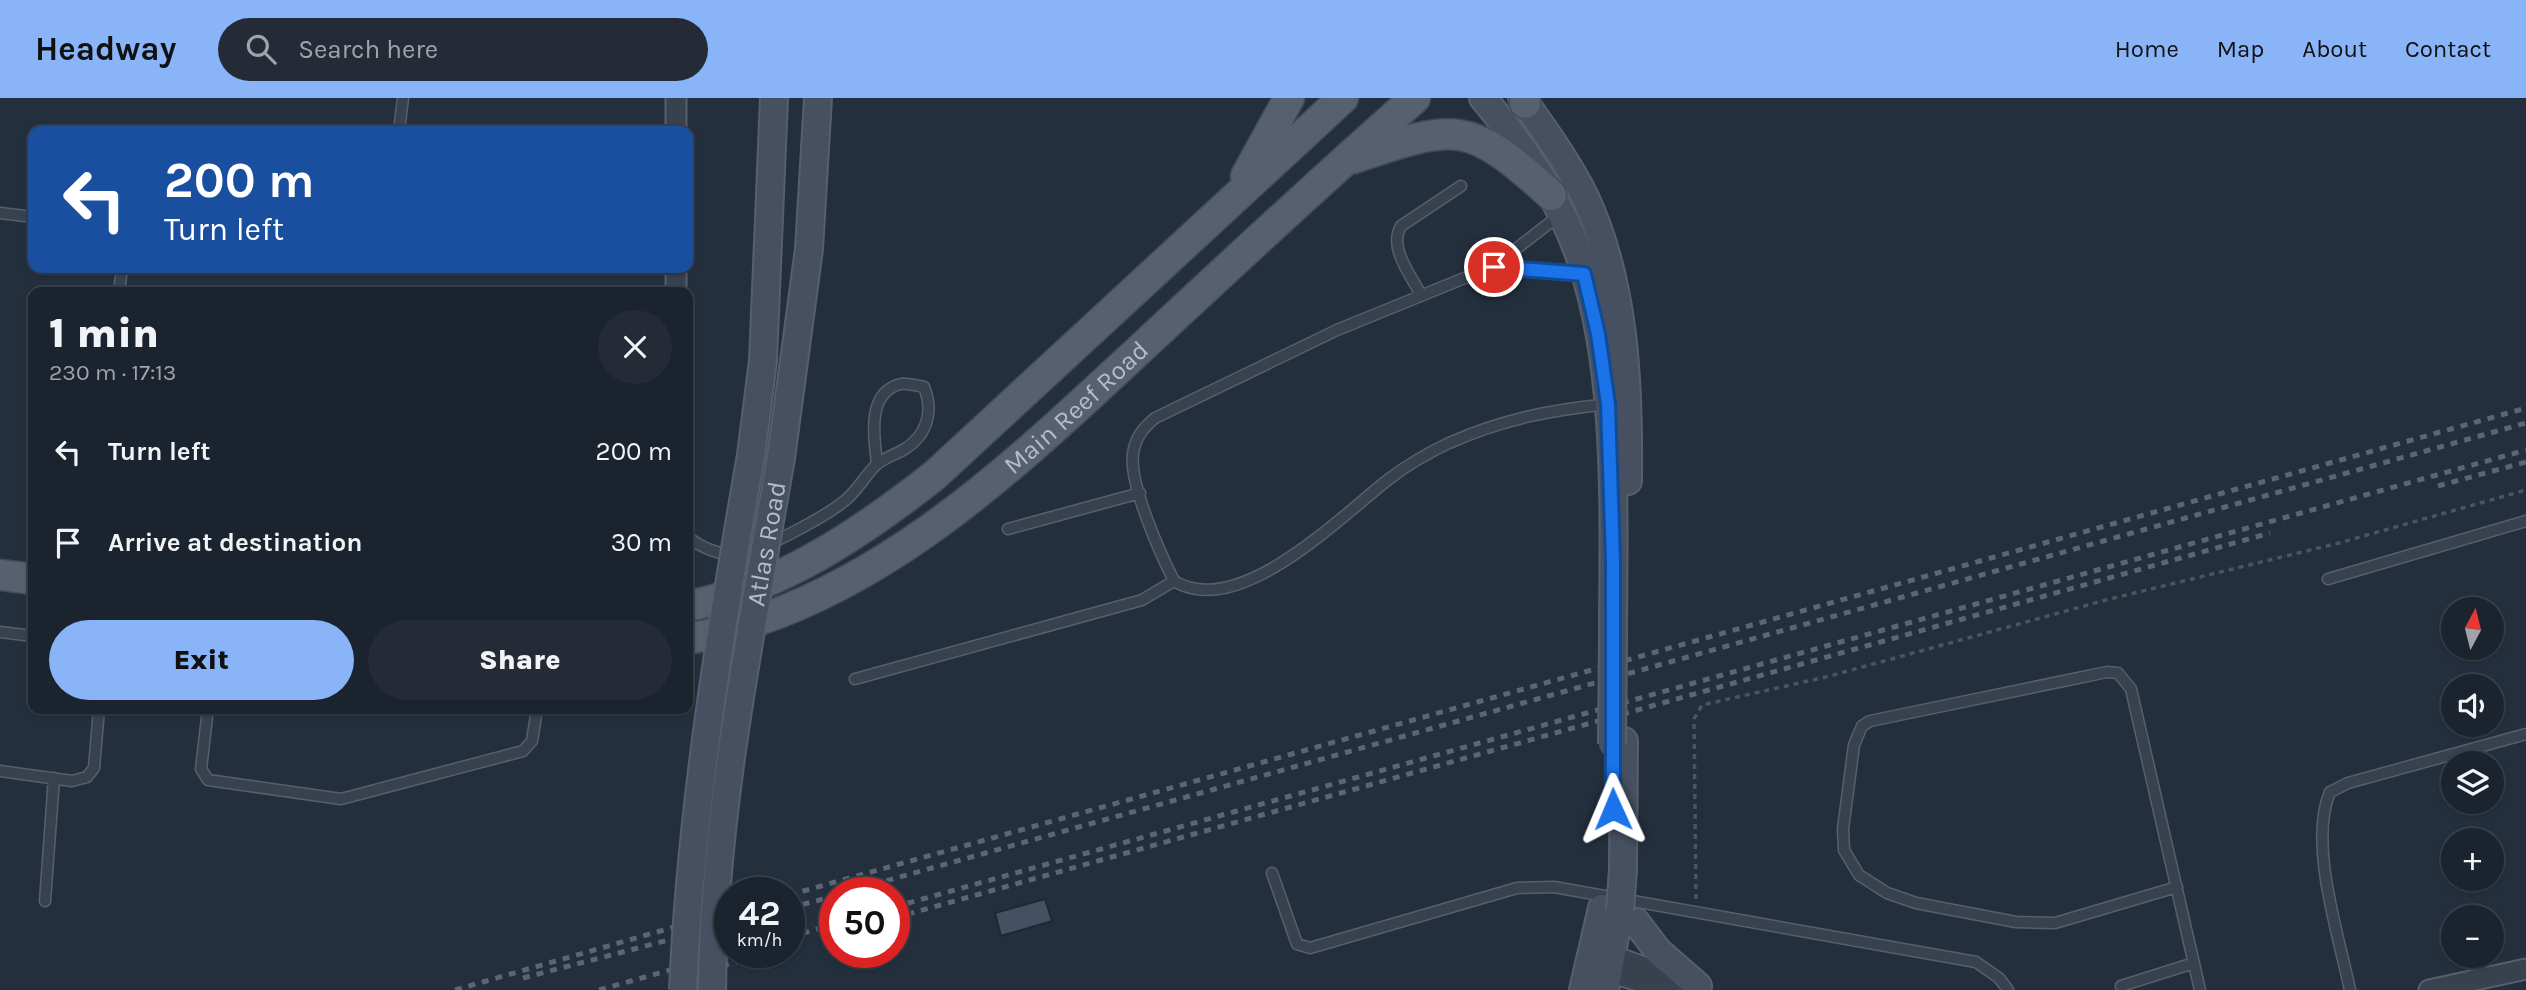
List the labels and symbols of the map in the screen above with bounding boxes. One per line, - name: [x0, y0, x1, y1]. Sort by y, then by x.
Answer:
- pin: [1464, 237, 1524, 297]
- street label: Main Reef Road: [998, 335, 1155, 481]
- street label: Atlas Road: [740, 479, 793, 609]
- north arrow: [2441, 597, 2504, 660]
- position arrow: [1576, 772, 1650, 846]
- speed limit sign: 50: [819, 877, 910, 968]

